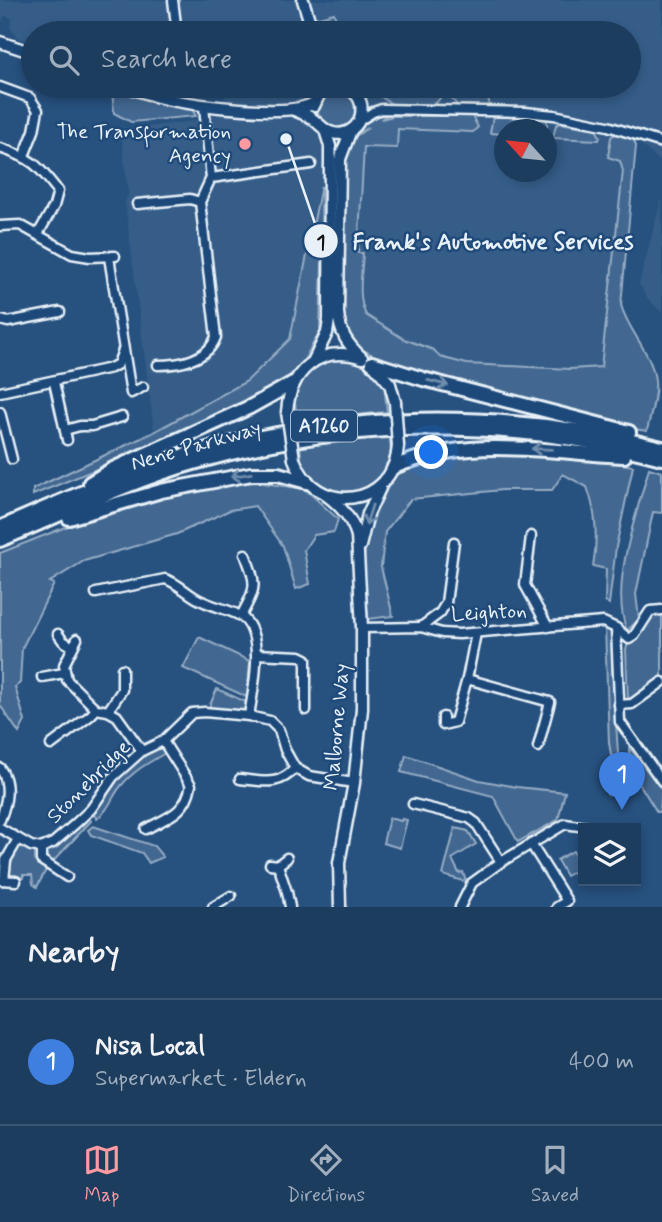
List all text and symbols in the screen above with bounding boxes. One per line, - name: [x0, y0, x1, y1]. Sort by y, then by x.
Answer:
- search box: [21, 21, 641, 98]
- icon: search: [45, 41, 83, 79]
- text: Search here: [101, 43, 232, 77]
- place label: The Transformation Agency: [56, 118, 231, 170]
- north arrow: [494, 119, 557, 182]
- marker: The Transformation Agency: [237, 136, 253, 152]
- callout: Frank's Automotive Services: [303, 219, 647, 263]
- text: Frank's Automotive Services: [352, 228, 634, 258]
- text: 1: [316, 229, 326, 257]
- one-way arrow: [426, 377, 448, 390]
- road number: A1260: [291, 410, 357, 442]
- street label: Nene Parkway: [128, 414, 264, 478]
- your location: [414, 435, 448, 469]
- one-way arrow: [531, 442, 554, 455]
- one-way arrow: [230, 469, 252, 482]
- one-way arrow: [361, 503, 374, 525]
- street label: Leighton: [450, 597, 528, 629]
- street label: Malborne Way: [318, 662, 356, 792]
- street label: Stonebridge: [41, 734, 137, 830]
- pin: 1: [599, 752, 645, 810]
- map controls: [578, 823, 641, 886]
- button: layers: [578, 823, 641, 886]
- text: Nearby: [28, 933, 119, 972]
- text: Nisa Local: [95, 1030, 205, 1064]
- text: 1: [46, 1047, 56, 1077]
- text: 400 m: [569, 1047, 634, 1077]
- text: Supermarket · Eldern: [95, 1064, 307, 1094]
- tab: Map: [83, 1141, 121, 1208]
- tab: Directions: [287, 1141, 365, 1208]
- tab: Saved: [531, 1141, 579, 1208]

